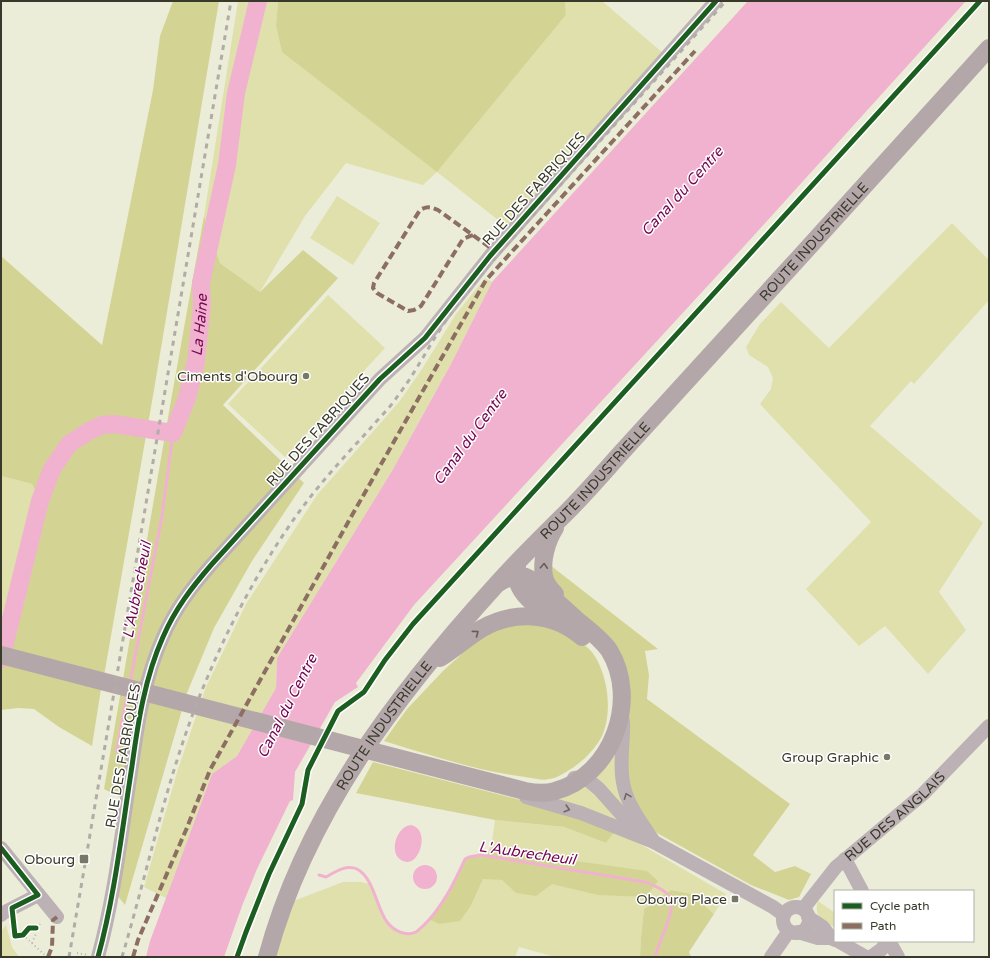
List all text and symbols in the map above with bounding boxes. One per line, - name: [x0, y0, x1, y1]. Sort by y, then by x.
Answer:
- street label: RUE DES FABRIQUES: [479, 129, 590, 249]
- water label: Canal du Centre: [637, 142, 728, 239]
- street label: ROUTE INDUSTRIELLE: [756, 179, 872, 304]
- water label: La Haine: [188, 292, 211, 357]
- place label: Ciments d'Obourg: [177, 368, 298, 385]
- street label: RUE DES FABRIQUES: [263, 370, 374, 490]
- marker: Ciments d'Obourg: [301, 371, 311, 381]
- water label: Canal du Centre: [429, 384, 512, 488]
- street label: ROUTE INDUSTRIELLE: [536, 418, 654, 543]
- water label: L'Aubrecheuil: [119, 538, 156, 640]
- one-way arrow: [540, 563, 548, 569]
- one-way arrow: [471, 631, 478, 638]
- water label: Canal du Centre: [253, 650, 322, 761]
- street label: ROUTE INDUSTRIELLE: [333, 658, 435, 793]
- street label: RUE DES FABRIQUES: [102, 682, 144, 830]
- place label: Group Graphic: [782, 749, 879, 766]
- marker: Group Graphic: [882, 752, 892, 762]
- street label: RUE DES ANGLAIS: [841, 768, 949, 865]
- one-way arrow: [624, 793, 632, 800]
- one-way arrow: [563, 804, 570, 812]
- water label: L'Aubrecheuil: [477, 837, 579, 869]
- place label: Obourg: [24, 851, 75, 868]
- marker: Obourg: [78, 853, 90, 865]
- legend: [834, 890, 974, 942]
- place label: Obourg Place: [636, 891, 727, 908]
- marker: Obourg Place: [730, 894, 740, 904]
- text: Cycle path: [870, 899, 929, 913]
- text: Path: [870, 919, 896, 933]

